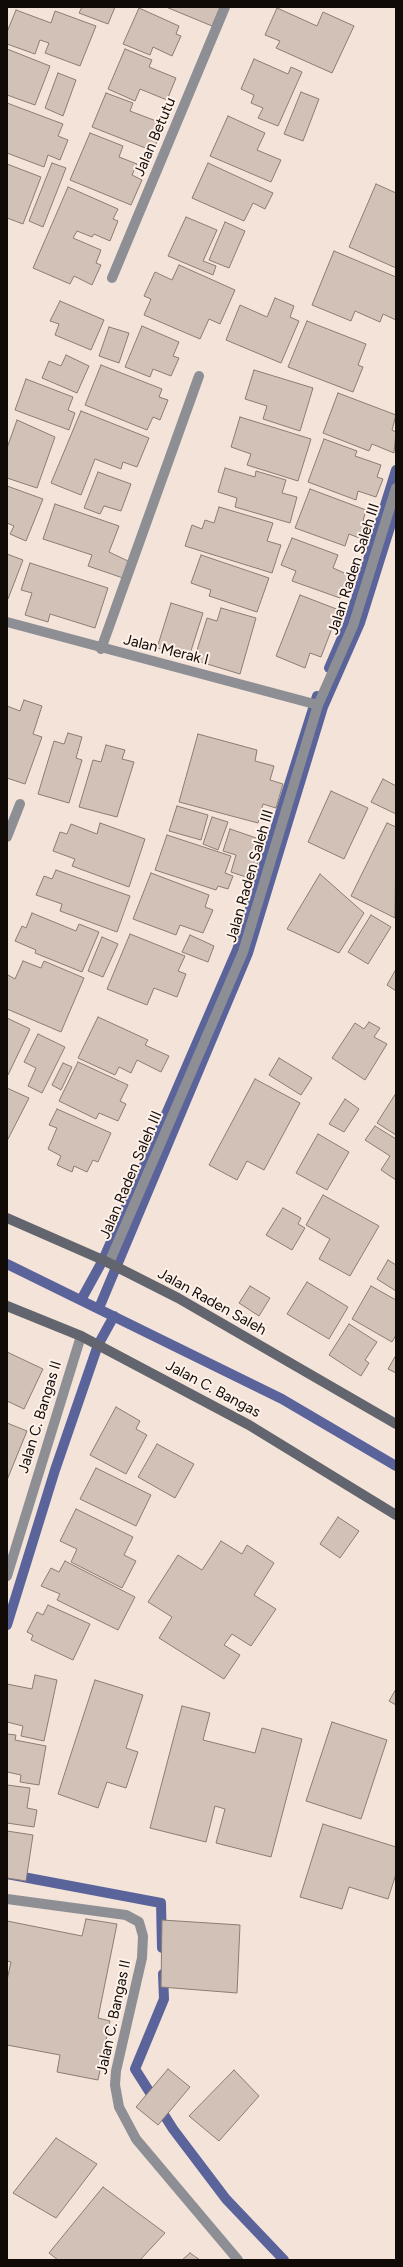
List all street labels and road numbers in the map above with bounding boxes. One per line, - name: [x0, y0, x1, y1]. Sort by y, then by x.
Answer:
- street label: Jalan Betutu: [130, 95, 180, 179]
- street label: Jalan Raden Saleh III: [324, 501, 384, 637]
- street label: Jalan Merak I: [122, 631, 210, 669]
- street label: Jalan Raden Saleh III: [222, 808, 278, 944]
- street label: Jalan Raden Saleh III: [96, 1108, 166, 1242]
- street label: Jalan Raden Saleh: [155, 1265, 269, 1339]
- street label: Jalan C. Bangas: [163, 1356, 263, 1422]
- street label: Jalan C. Bangas II: [14, 1359, 66, 1475]
- street label: Jalan C. Bangas II: [93, 1958, 135, 2076]

